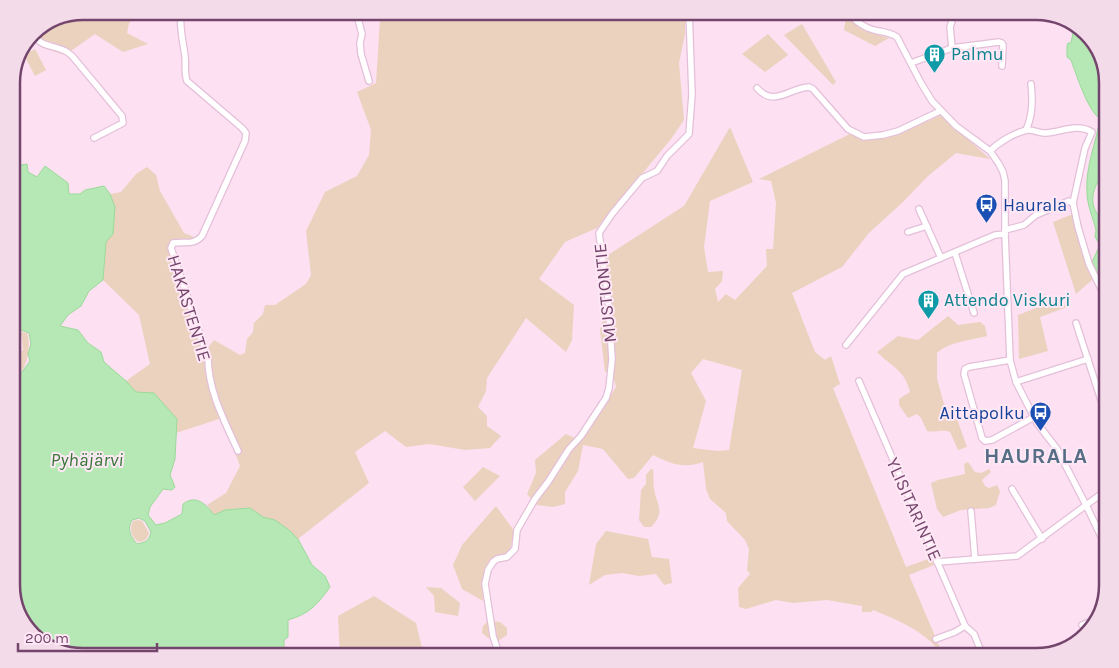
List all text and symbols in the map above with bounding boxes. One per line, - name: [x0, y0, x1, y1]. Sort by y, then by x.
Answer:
- building icon: Palmu: [923, 42, 947, 73]
- place label: Palmu: [951, 43, 1004, 65]
- bus stop icon: Haurala: [975, 193, 999, 224]
- place label: Haurala: [1003, 194, 1067, 216]
- street label: MUSTIONTIE: [589, 242, 621, 344]
- street label: HAKASTENTIE: [162, 252, 216, 364]
- building icon: Attendo Viskuri: [916, 288, 940, 319]
- place label: Attendo Viskuri: [944, 289, 1071, 311]
- bus stop icon: Aittapolku: [1029, 401, 1053, 432]
- place label: Aittapolku: [939, 402, 1025, 424]
- district label: HAURALA: [984, 443, 1088, 469]
- water label: Pyhäjärvi: [51, 449, 123, 471]
- street label: YLISITARINTIE: [881, 454, 947, 564]
- scale bar: [18, 620, 156, 652]
- text: 200 m: [25, 629, 69, 647]

